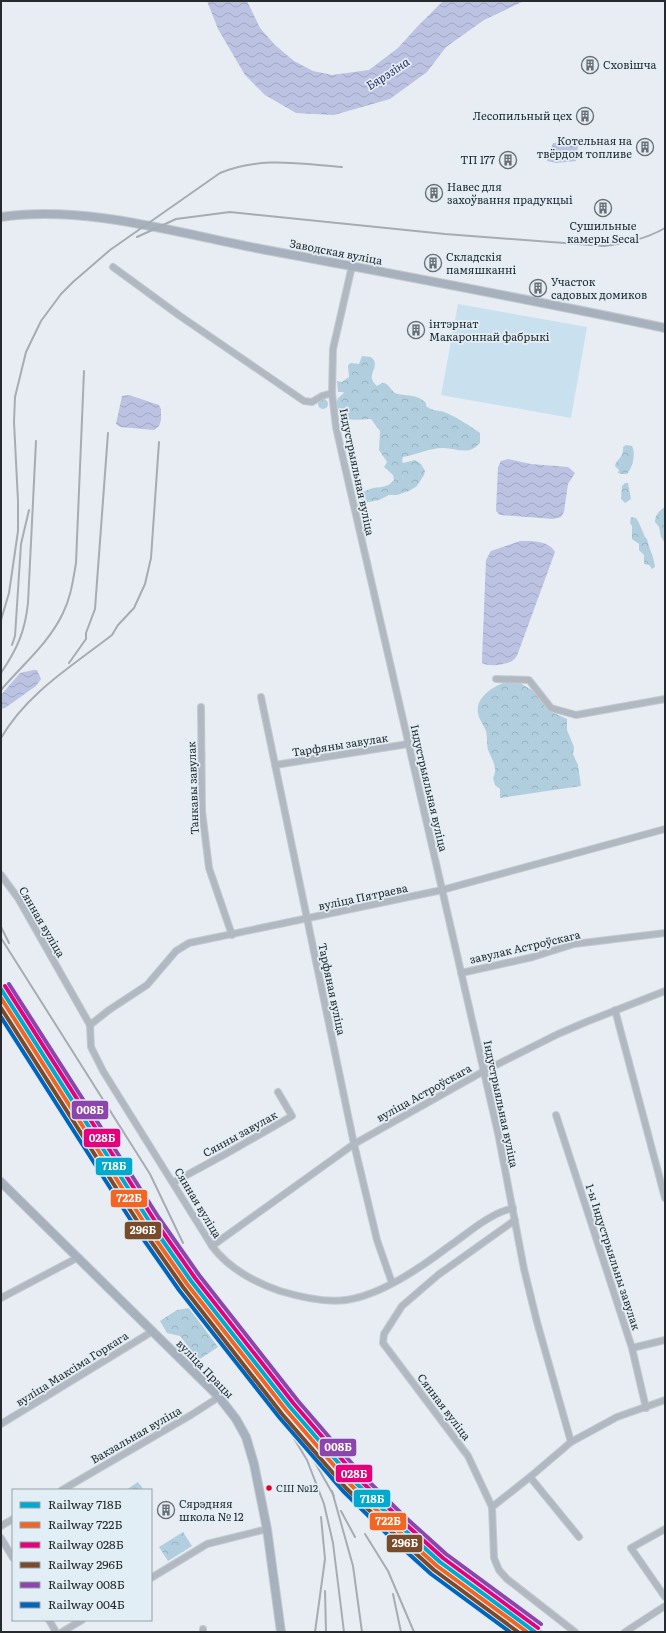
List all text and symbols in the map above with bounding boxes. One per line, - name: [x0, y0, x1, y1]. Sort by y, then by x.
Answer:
- water label: Бярэзіна: [362, 52, 413, 94]
- building icon: Сховішча: [580, 55, 600, 75]
- place label: Сховішча: [603, 56, 657, 72]
- building icon: Лесопильный цех: [575, 106, 595, 126]
- place label: Лесопильный цех: [473, 107, 573, 123]
- place label: Котельная на твёрдом топливе: [537, 132, 632, 161]
- building icon: Котельная на твёрдом топливе: [635, 137, 655, 157]
- building icon: ТП 177: [498, 150, 518, 170]
- place label: ТП 177: [460, 151, 495, 167]
- place label: Навес для захоўвання прадукцыі: [447, 178, 573, 207]
- building icon: Навес для захоўвання прадукцыі: [424, 183, 444, 203]
- building icon: Сушильные камеры Secal: [593, 198, 613, 218]
- place label: Сушильные камеры Secal: [567, 217, 639, 246]
- street label: Заводская вуліца: [288, 234, 384, 268]
- place label: Складскія памяшканні: [446, 248, 517, 277]
- building icon: Складскія памяшканні: [423, 253, 443, 273]
- place label: Участок садовых домиков: [551, 273, 647, 302]
- building icon: Участок садовых домиков: [528, 278, 548, 298]
- place label: інтэрнат Макароннай фабрыкі: [429, 315, 550, 344]
- building icon: інтэрнат Макароннай фабрыкі: [406, 320, 426, 340]
- street label: Індустрыяльная вуліца: [337, 407, 379, 537]
- street label: Індустрыяльная вуліца: [408, 723, 452, 853]
- street label: Тарфяны завулак: [291, 728, 389, 760]
- street label: Танкавы завулак: [182, 741, 202, 835]
- street label: вуліца Пятраева: [317, 879, 409, 913]
- street label: Сянная вуліца: [16, 883, 70, 960]
- street label: завулак Астроўскага: [468, 925, 582, 967]
- street label: Тарфяная вуліца: [315, 941, 351, 1036]
- street label: Індустрыяльная вуліца: [481, 1039, 523, 1169]
- street label: вуліца Астроўскага: [373, 1059, 474, 1125]
- line badge: 008Б: [71, 1100, 109, 1120]
- text: 008Б: [76, 1101, 104, 1117]
- street label: Сянны завулак: [199, 1106, 280, 1160]
- line badge: 028Б: [83, 1128, 121, 1148]
- text: 028Б: [89, 1129, 116, 1145]
- line badge: 718Б: [95, 1157, 133, 1176]
- text: 718Б: [102, 1157, 127, 1173]
- street label: Сянная вуліца: [171, 1164, 226, 1241]
- street label: 1-ы Індустрыяльны завулак: [583, 1182, 645, 1332]
- line badge: 722Б: [110, 1189, 148, 1208]
- text: 722Б: [116, 1189, 142, 1205]
- line badge: 296Б: [124, 1221, 162, 1240]
- text: 296Б: [130, 1221, 157, 1237]
- street label: вуліца Максіма Горкага: [12, 1327, 131, 1409]
- street label: вуліца Працы: [173, 1335, 238, 1401]
- street label: Сянная вуліца: [414, 1370, 475, 1443]
- street label: Вакзальная вуліца: [87, 1402, 184, 1467]
- line badge: 008Б: [319, 1438, 357, 1457]
- text: 008Б: [324, 1438, 352, 1454]
- line badge: 028Б: [335, 1464, 373, 1483]
- text: 028Б: [341, 1465, 368, 1481]
- place label: СШ №12: [276, 1480, 318, 1495]
- marker: СШ №12: [264, 1483, 274, 1493]
- legend: [12, 1489, 152, 1621]
- line badge: 718Б: [353, 1489, 391, 1508]
- text: 718Б: [360, 1490, 385, 1506]
- text: Railway 718Б: [48, 1495, 122, 1513]
- place label: Сярэдняя школа № 12: [179, 1495, 244, 1524]
- building icon: Сярэдняя школа № 12: [156, 1500, 176, 1520]
- line badge: 722Б: [369, 1512, 407, 1531]
- text: 722Б: [375, 1512, 401, 1528]
- text: Railway 722Б: [48, 1515, 122, 1533]
- line badge: 296Б: [386, 1534, 423, 1553]
- text: 296Б: [392, 1534, 419, 1550]
- text: Railway 028Б: [48, 1535, 124, 1553]
- text: Railway 296Б: [48, 1555, 123, 1573]
- text: Railway 008Б: [48, 1575, 125, 1593]
- text: Railway 004Б: [48, 1595, 125, 1613]

